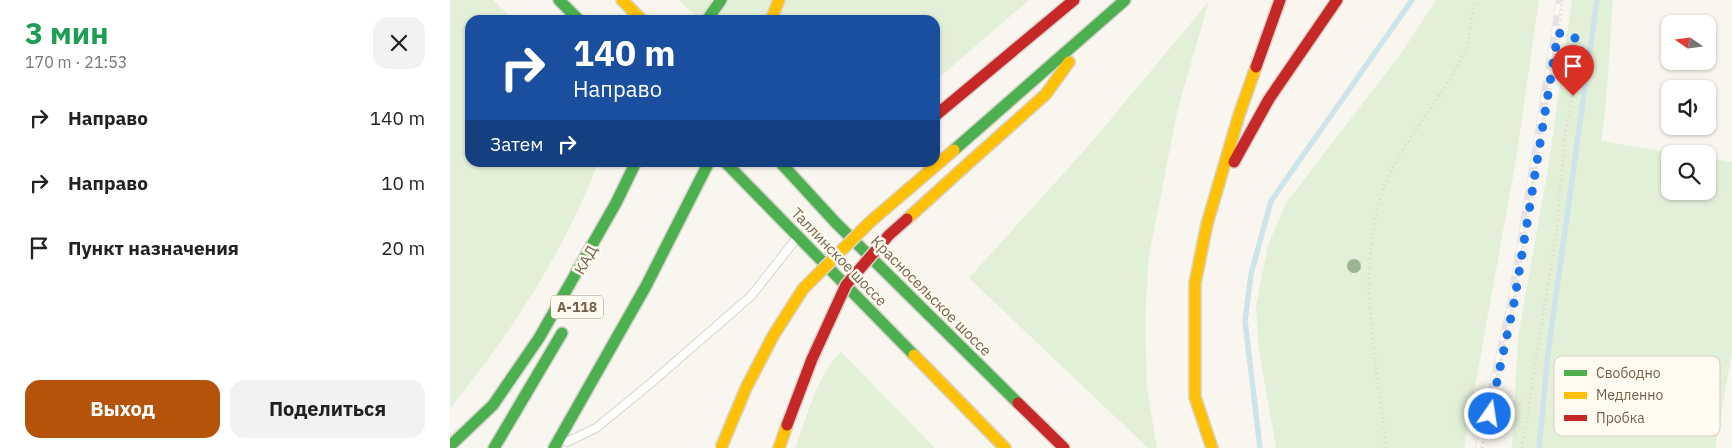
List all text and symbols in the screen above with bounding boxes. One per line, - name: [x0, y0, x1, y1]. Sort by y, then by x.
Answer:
- text: 3 мин: [25, 13, 109, 52]
- north arrow: [1661, 15, 1716, 70]
- map controls: [1661, 15, 1716, 200]
- button: close: [373, 17, 425, 69]
- text: 140 m: [573, 30, 676, 76]
- icon: right: [490, 35, 555, 100]
- pin: [1552, 45, 1594, 96]
- text: 170 m · 21:53: [25, 52, 127, 72]
- icon: arrive: [1559, 52, 1587, 80]
- text: Направо: [573, 74, 662, 103]
- button: sound: [1661, 80, 1716, 135]
- icon: right: [25, 104, 53, 132]
- text: Направо: [68, 106, 148, 130]
- text: 140 m: [370, 106, 425, 130]
- icon: right: [553, 130, 581, 158]
- text: Затем: [490, 132, 543, 156]
- button: search: [1661, 145, 1716, 200]
- icon: right: [25, 169, 53, 197]
- text: Направо: [68, 171, 148, 195]
- text: 10 m: [381, 171, 425, 195]
- street label: Таллинское шоссе: [788, 203, 891, 310]
- street label: Красносельское шоссе: [867, 231, 996, 360]
- icon: arrive: [25, 234, 53, 262]
- text: Пункт назначения: [68, 236, 239, 260]
- text: 20 m: [381, 236, 425, 260]
- street label: КАД: [570, 242, 601, 278]
- road number: А-118: [551, 296, 603, 318]
- legend: [1554, 356, 1720, 436]
- text: Свободно: [1596, 364, 1661, 382]
- button: Выход: [25, 380, 220, 438]
- button: Поделиться: [230, 380, 425, 438]
- text: Медленно: [1596, 386, 1664, 404]
- position arrow: [1463, 387, 1515, 439]
- text: Пробка: [1596, 409, 1645, 427]

